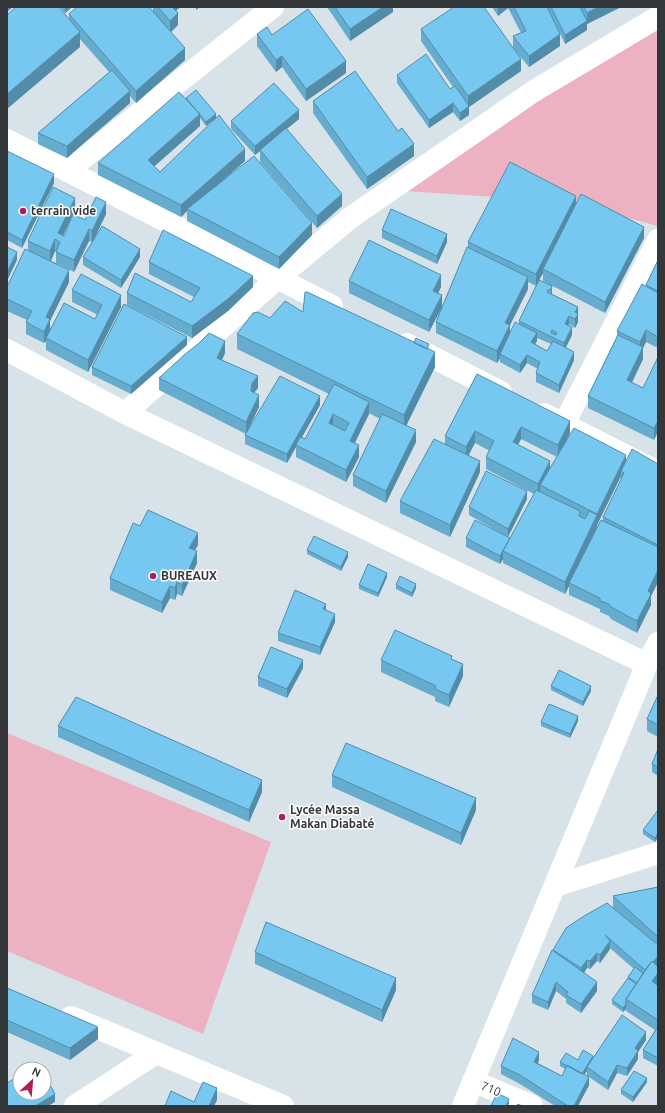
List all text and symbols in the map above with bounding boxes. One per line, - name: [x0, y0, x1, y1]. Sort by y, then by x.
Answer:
- place label: terrain vide: [31, 204, 96, 217]
- marker: terrain vide: [18, 206, 28, 216]
- place label: BUREAUX: [161, 569, 217, 582]
- marker: BUREAUX: [148, 571, 158, 581]
- place label: Lycée Massa Makan Diabaté: [290, 803, 375, 830]
- marker: Lycée Massa Makan Diabaté: [277, 812, 287, 822]
- north arrow: [12, 1061, 52, 1101]
- text: N: [30, 1065, 43, 1079]
- street label: 710: [479, 1079, 503, 1099]

